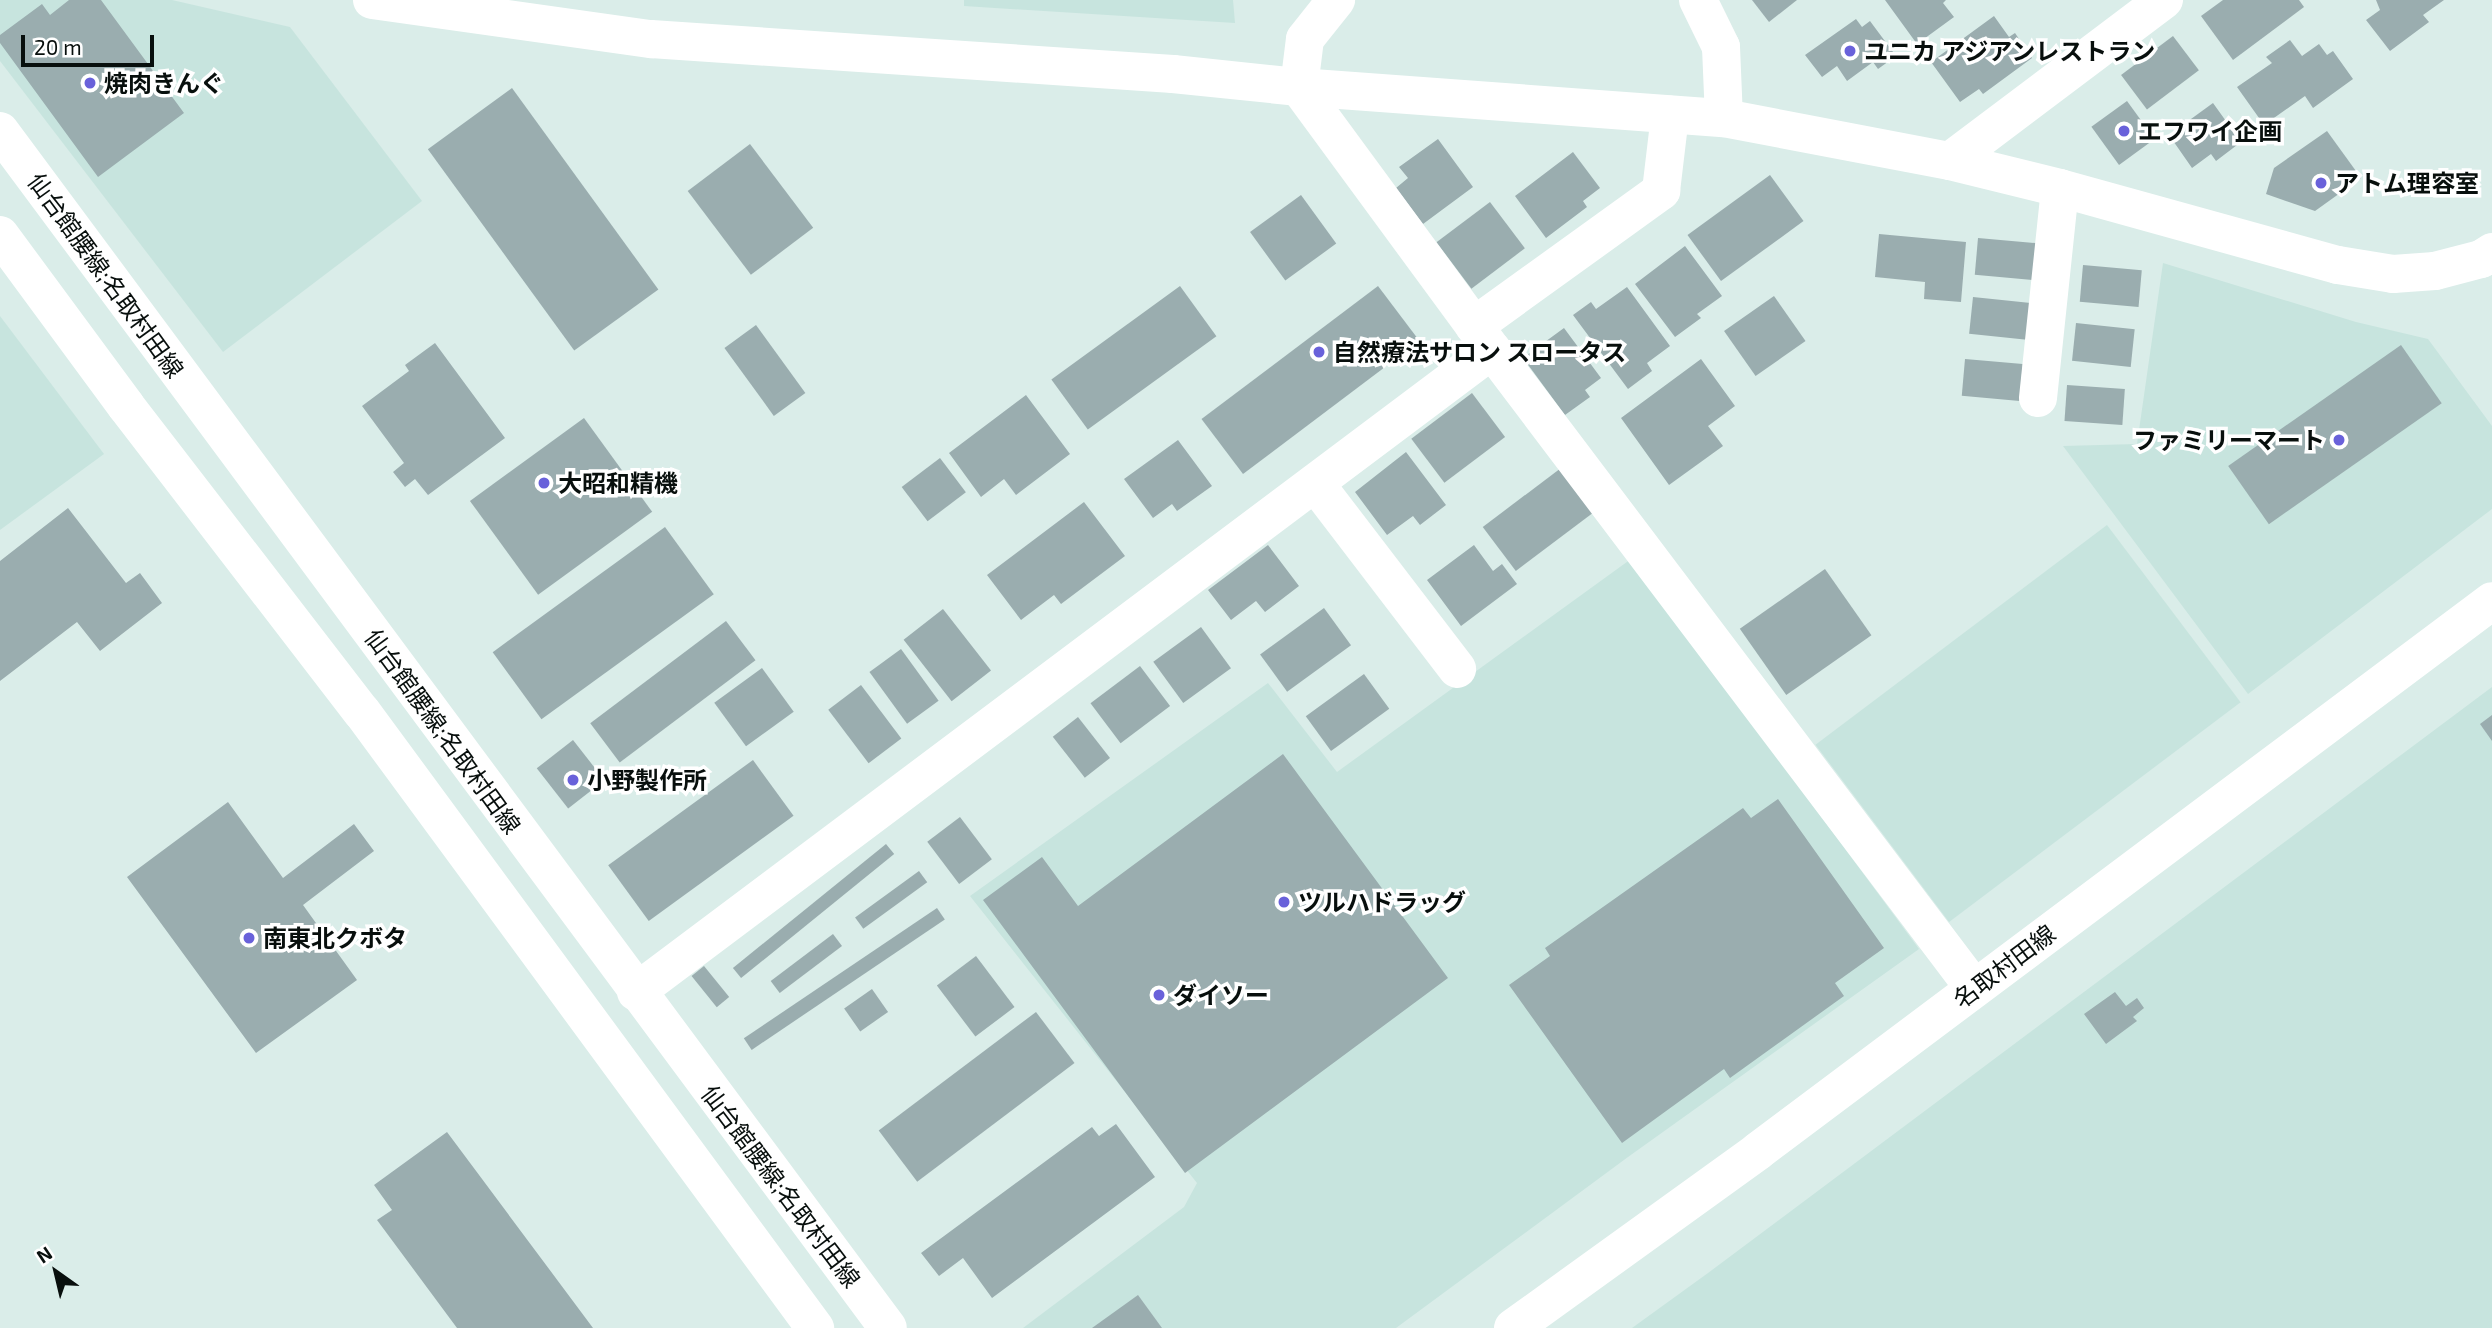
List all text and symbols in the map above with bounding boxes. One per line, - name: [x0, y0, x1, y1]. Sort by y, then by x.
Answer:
- scale bar: [24, 21, 158, 65]
- text: 20 m: [34, 34, 82, 59]
- place label: ユニカ アジアンレストラン: [1864, 37, 2157, 65]
- marker: ユニカ アジアンレストラン: [1842, 43, 1858, 59]
- place label: 焼肉きんぐ: [104, 69, 224, 97]
- marker: 焼肉きんぐ: [82, 75, 98, 91]
- place label: エフワイ企画: [2138, 117, 2282, 145]
- marker: エフワイ企画: [2116, 123, 2132, 139]
- street label: 仙台館腰線;名取村田線: [22, 167, 190, 383]
- place label: アトム理容室: [2335, 169, 2479, 197]
- marker: アトム理容室: [2313, 175, 2329, 191]
- place label: 自然療法サロン スロータス: [1333, 338, 1626, 366]
- marker: 自然療法サロン スロータス: [1311, 344, 1327, 360]
- place label: ファミリーマート: [2133, 426, 2325, 454]
- marker: ファミリーマート: [2331, 432, 2347, 448]
- place label: 大昭和精機: [558, 469, 678, 497]
- marker: 大昭和精機: [536, 475, 552, 491]
- street label: 仙台館腰線;名取村田線: [359, 623, 527, 839]
- place label: 小野製作所: [587, 766, 707, 794]
- marker: 小野製作所: [565, 772, 581, 788]
- place label: ツルハドラッグ: [1298, 888, 1466, 916]
- marker: ツルハドラッグ: [1276, 894, 1292, 910]
- street label: 名取村田線: [1947, 918, 2061, 1014]
- place label: 南東北クボタ: [263, 924, 407, 952]
- marker: 南東北クボタ: [241, 930, 257, 946]
- place label: ダイソー: [1173, 981, 1269, 1009]
- marker: ダイソー: [1151, 987, 1167, 1003]
- street label: 仙台館腰線;名取村田線: [696, 1079, 866, 1293]
- north arrow: [21, 1237, 91, 1307]
- text: N: [32, 1241, 56, 1268]

